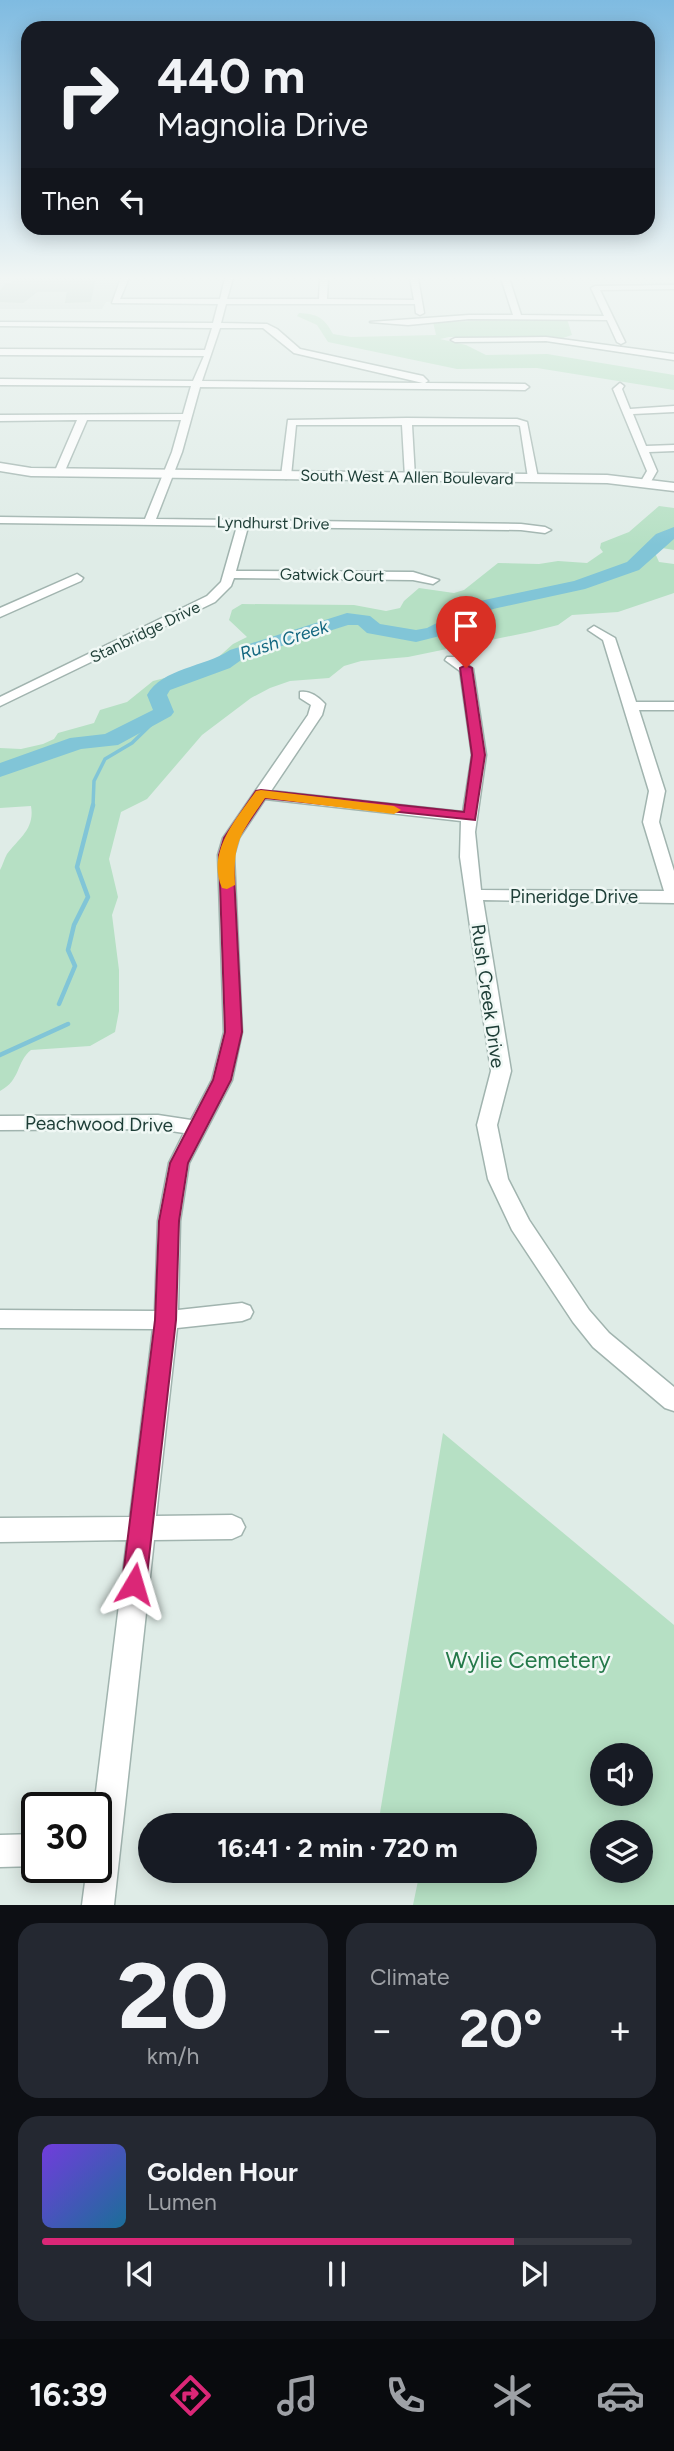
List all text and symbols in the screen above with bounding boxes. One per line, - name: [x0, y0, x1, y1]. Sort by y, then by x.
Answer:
- text: 440 m: [157, 46, 305, 105]
- icon: right: [42, 49, 133, 140]
- text: Magnolia Drive: [157, 106, 368, 144]
- icon: left: [114, 182, 152, 220]
- text: Then: [42, 185, 100, 217]
- street label: South West A Allen Boulevard: [300, 466, 514, 488]
- street label: Lyndhurst Drive: [216, 513, 330, 533]
- street label: Gatwick Court: [280, 565, 384, 585]
- pin: [436, 596, 496, 668]
- street label: Stanbridge Drive: [87, 597, 203, 667]
- icon: arrive: [447, 607, 485, 645]
- water label: Rush Creek: [237, 615, 332, 665]
- street label: Pineridge Drive: [510, 885, 638, 908]
- street label: Rush Creek Drive: [466, 922, 510, 1070]
- street label: Peachwood Drive: [25, 1111, 173, 1137]
- position arrow: [97, 1547, 171, 1621]
- park label: Wylie Cemetery: [445, 1646, 611, 1674]
- map controls: [590, 1743, 653, 1883]
- button: sound: [590, 1743, 653, 1806]
- speed limit sign: 30: [21, 1792, 112, 1883]
- button: layers: [590, 1820, 653, 1883]
- text: 16:41 · 2 min · 720 m: [217, 1832, 458, 1864]
- text: 20: [117, 1942, 229, 2051]
- text: Climate: [370, 1963, 449, 1991]
- text: 20°: [459, 1998, 543, 2060]
- text: −: [370, 2007, 394, 2053]
- text: +: [608, 2007, 632, 2053]
- text: km/h: [147, 2042, 199, 2070]
- text: Golden Hour: [147, 2156, 298, 2188]
- text: Lumen: [147, 2188, 217, 2216]
- icon: previous: [121, 2255, 159, 2293]
- icon: pause: [318, 2255, 356, 2293]
- icon: next: [515, 2255, 553, 2293]
- icon: directions: [166, 2371, 215, 2420]
- icon: music: [273, 2371, 322, 2420]
- icon: phone: [381, 2371, 430, 2420]
- icon: climate: [488, 2371, 537, 2420]
- icon: car: [596, 2371, 645, 2420]
- text: 16:39: [29, 2376, 107, 2414]

